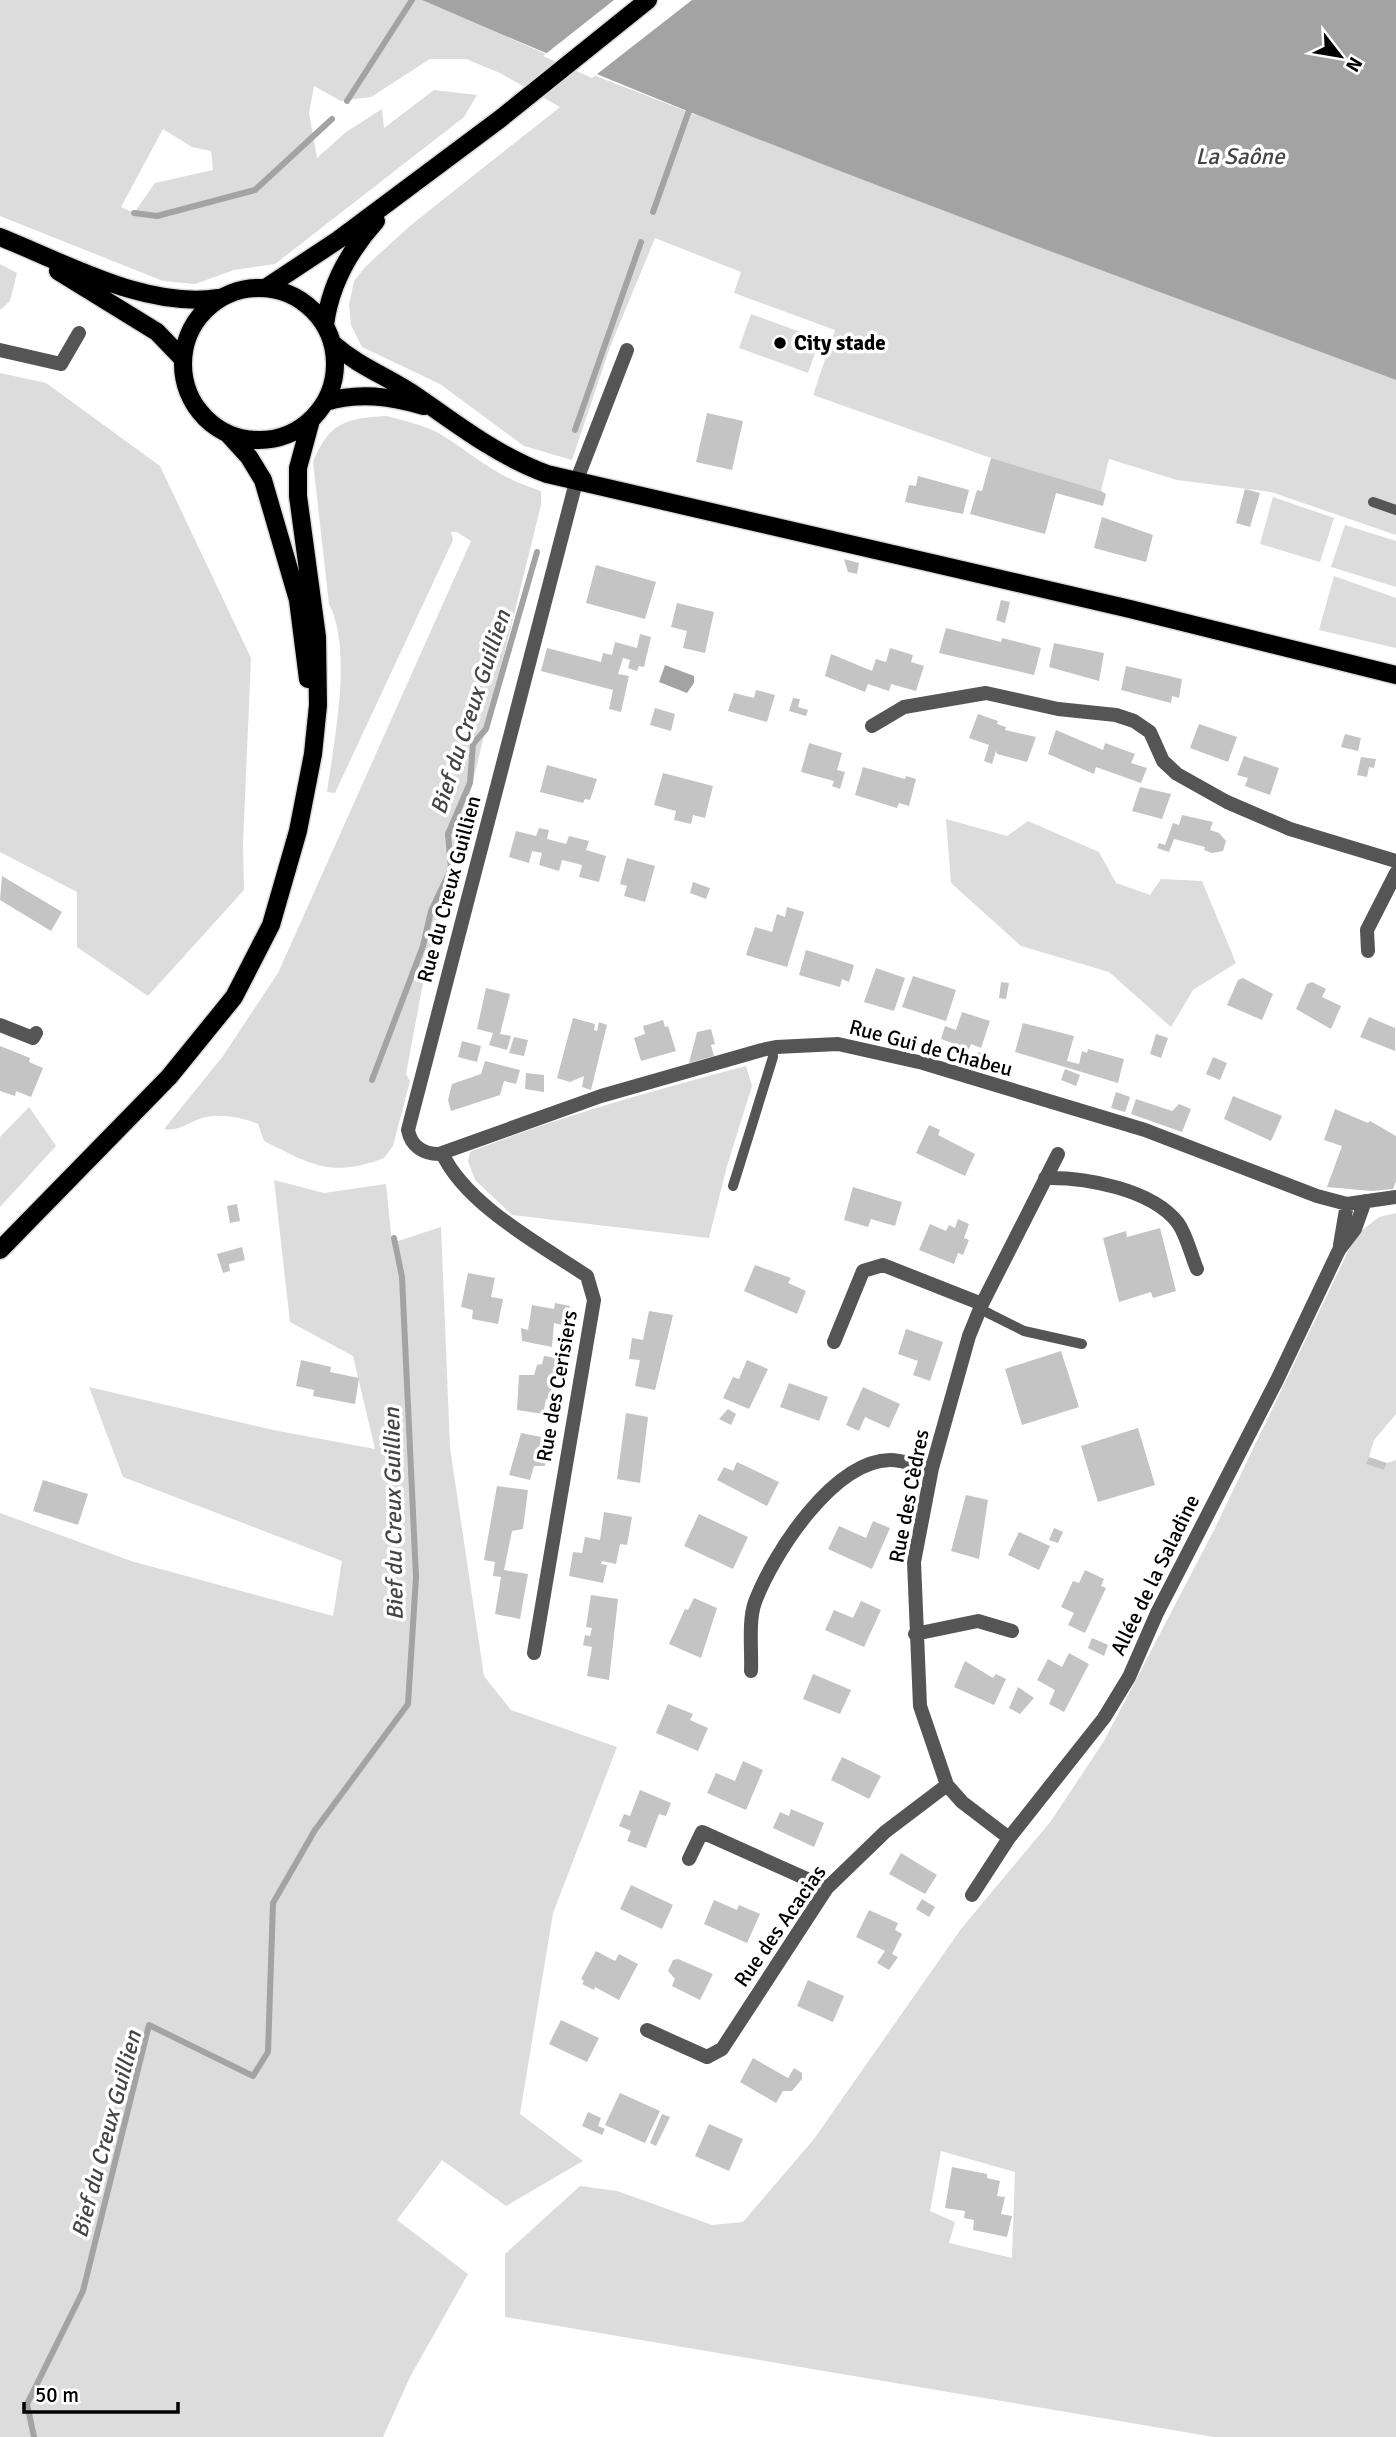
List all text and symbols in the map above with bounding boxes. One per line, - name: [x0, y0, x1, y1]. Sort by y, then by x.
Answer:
- north arrow: [1305, 21, 1375, 91]
- text: N: [1340, 52, 1367, 76]
- water label: La Saône: [1196, 142, 1286, 171]
- place label: City stade: [794, 330, 886, 356]
- marker: City stade: [772, 335, 788, 351]
- water label: Bief du Creux Guillien: [424, 605, 518, 818]
- street label: Rue du Creux Guillien: [412, 793, 486, 985]
- street label: Rue Gui de Chabeu: [846, 1014, 1016, 1082]
- street label: Rue des Cerisiers: [531, 1308, 583, 1464]
- water label: Bief du Creux Guillien: [377, 1406, 410, 1621]
- street label: Rue des Cèdres: [883, 1427, 935, 1565]
- street label: Allée de la Saladine: [1105, 1490, 1205, 1660]
- street label: Rue des Acacias: [728, 1860, 832, 1992]
- water label: Bief du Creux Guillien: [65, 2026, 148, 2241]
- scale bar: [24, 2370, 178, 2414]
- text: 50 m: [35, 2382, 79, 2408]

